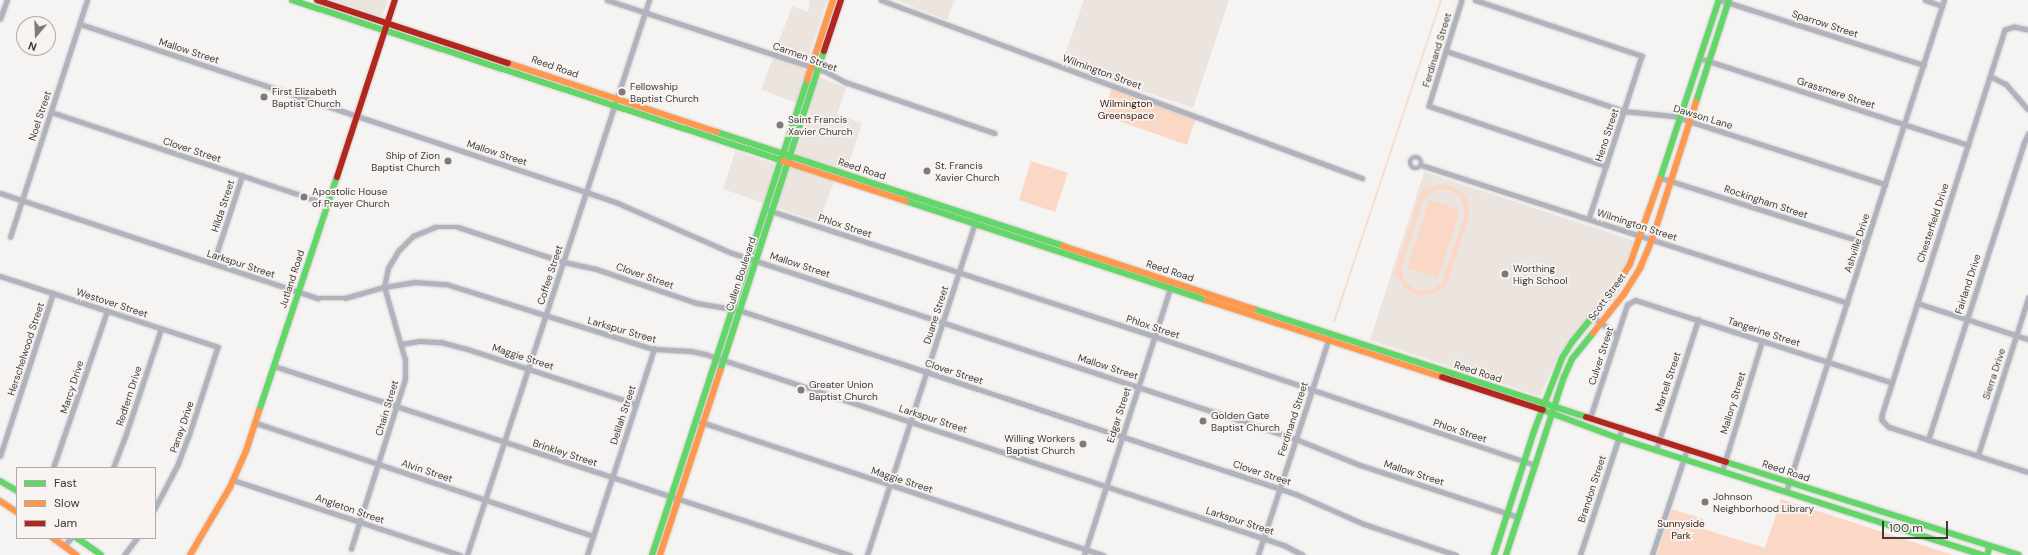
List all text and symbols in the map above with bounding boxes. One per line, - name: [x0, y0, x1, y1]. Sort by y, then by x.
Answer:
- street label: Sparrow Street: [1790, 8, 1860, 40]
- street label: Ferdinand Street: [1420, 11, 1454, 89]
- north arrow: [16, 16, 56, 56]
- street label: Mallow Street: [157, 36, 221, 66]
- text: N: [26, 38, 38, 54]
- street label: Carmen Street: [771, 40, 839, 74]
- street label: Wilmington Street: [1061, 52, 1143, 92]
- street label: Reed Road: [530, 53, 580, 81]
- street label: Grassmere Street: [1795, 75, 1877, 111]
- place label: Fellowship Baptist Church: [630, 80, 699, 104]
- place label: First Elizabeth Baptist Church: [272, 85, 341, 108]
- marker: Fellowship Baptist Church: [617, 87, 627, 97]
- street label: Noel Street: [26, 90, 54, 142]
- marker: First Elizabeth Baptist Church: [259, 92, 269, 102]
- park label: Wilmington Greenspace: [1098, 97, 1154, 120]
- street label: Dawson Lane: [1672, 102, 1734, 132]
- street label: Heno Street: [1593, 107, 1621, 163]
- place label: Saint Francis Xavier Church: [788, 113, 852, 136]
- marker: Saint Francis Xavier Church: [775, 120, 785, 130]
- street label: Clover Street: [161, 135, 223, 165]
- street label: Mallow Street: [465, 138, 529, 168]
- place label: Ship of Zion Baptist Church: [371, 149, 440, 172]
- marker: Ship of Zion Baptist Church: [443, 156, 453, 166]
- street label: Reed Road: [837, 156, 887, 182]
- place label: St. Francis Xavier Church: [935, 159, 999, 182]
- marker: St. Francis Xavier Church: [922, 166, 932, 176]
- street label: Hilda Street: [209, 178, 237, 234]
- street label: Chesterfield Drive: [1915, 182, 1951, 264]
- street label: Rockingham Street: [1723, 183, 1809, 221]
- place label: Apostolic House of Prayer Church: [312, 185, 390, 208]
- marker: Apostolic House of Prayer Church: [299, 192, 309, 202]
- street label: Wilmington Street: [1595, 206, 1679, 244]
- street label: Phlox Street: [817, 212, 873, 240]
- street label: Ashville Drive: [1842, 212, 1872, 274]
- street label: Cullen Boulevard: [723, 235, 759, 313]
- street label: Coffee Street: [535, 244, 565, 306]
- street label: Larkspur Street: [205, 247, 277, 281]
- street label: Jutland Road: [277, 248, 307, 310]
- street label: Mallow Street: [768, 250, 832, 280]
- street label: Fairland Drive: [1953, 252, 1983, 316]
- street label: Reed Road: [1145, 258, 1195, 284]
- street label: Clover Street: [614, 260, 676, 292]
- place label: Worthing High School: [1513, 262, 1568, 286]
- marker: Worthing High School: [1500, 269, 1510, 279]
- street label: Scott Street: [1586, 271, 1628, 323]
- street label: Duane Street: [921, 284, 951, 346]
- street label: Westover Street: [75, 286, 149, 320]
- street label: Herschelwood Street: [5, 301, 47, 397]
- street label: Phlox Street: [1125, 313, 1181, 341]
- street label: Larkspur Street: [586, 314, 658, 346]
- street label: Tangerine Street: [1726, 315, 1802, 349]
- street label: Culver Street: [1586, 325, 1616, 387]
- street label: Maggie Street: [491, 341, 555, 373]
- street label: Sierra Drive: [1980, 347, 2008, 401]
- street label: Martell Street: [1653, 350, 1683, 414]
- street label: Mallow Street: [1076, 352, 1140, 382]
- street label: Clover Street: [923, 357, 985, 387]
- street label: Marcy Drive: [58, 359, 86, 415]
- street label: Reed Road: [1453, 359, 1503, 385]
- street label: Redfern Drive: [114, 365, 144, 427]
- street label: Mallory Street: [1718, 370, 1748, 436]
- place label: Greater Union Baptist Church: [809, 378, 878, 402]
- street label: Chain Street: [373, 379, 401, 437]
- street label: Ferdinand Street: [1275, 380, 1311, 458]
- street label: Delilah Street: [608, 384, 638, 446]
- marker: Greater Union Baptist Church: [796, 385, 806, 395]
- street label: Edgar Street: [1104, 386, 1134, 444]
- street label: Panay Drive: [168, 400, 196, 454]
- street label: Larkspur Street: [897, 402, 969, 436]
- place label: Golden Gate Baptist Church: [1211, 409, 1280, 432]
- marker: Golden Gate Baptist Church: [1198, 416, 1208, 426]
- street label: Phlox Street: [1432, 417, 1488, 445]
- place label: Willing Workers Baptist Church: [1004, 432, 1075, 456]
- street label: Brinkley Street: [531, 437, 599, 469]
- marker: Willing Workers Baptist Church: [1078, 439, 1088, 449]
- street label: Brandon Street: [1576, 454, 1608, 524]
- street label: Alvin Street: [400, 457, 454, 485]
- street label: Clover Street: [1231, 458, 1293, 488]
- street label: Mallow Street: [1382, 458, 1446, 488]
- street label: Reed Road: [1761, 458, 1811, 484]
- street label: Maggie Street: [870, 464, 934, 496]
- legend: [16, 467, 156, 539]
- text: Fast: [54, 475, 77, 491]
- place label: Johnson Neighborhood Library: [1713, 490, 1814, 514]
- street label: Angleton Street: [314, 492, 386, 526]
- text: Slow: [54, 495, 80, 511]
- marker: Johnson Neighborhood Library: [1700, 497, 1710, 507]
- street label: Larkspur Street: [1204, 504, 1276, 538]
- scale bar: [1884, 513, 1950, 539]
- text: Jam: [54, 515, 77, 531]
- park label: Sunnyside Park: [1657, 517, 1705, 540]
- text: 100 m: [1889, 520, 1923, 536]

